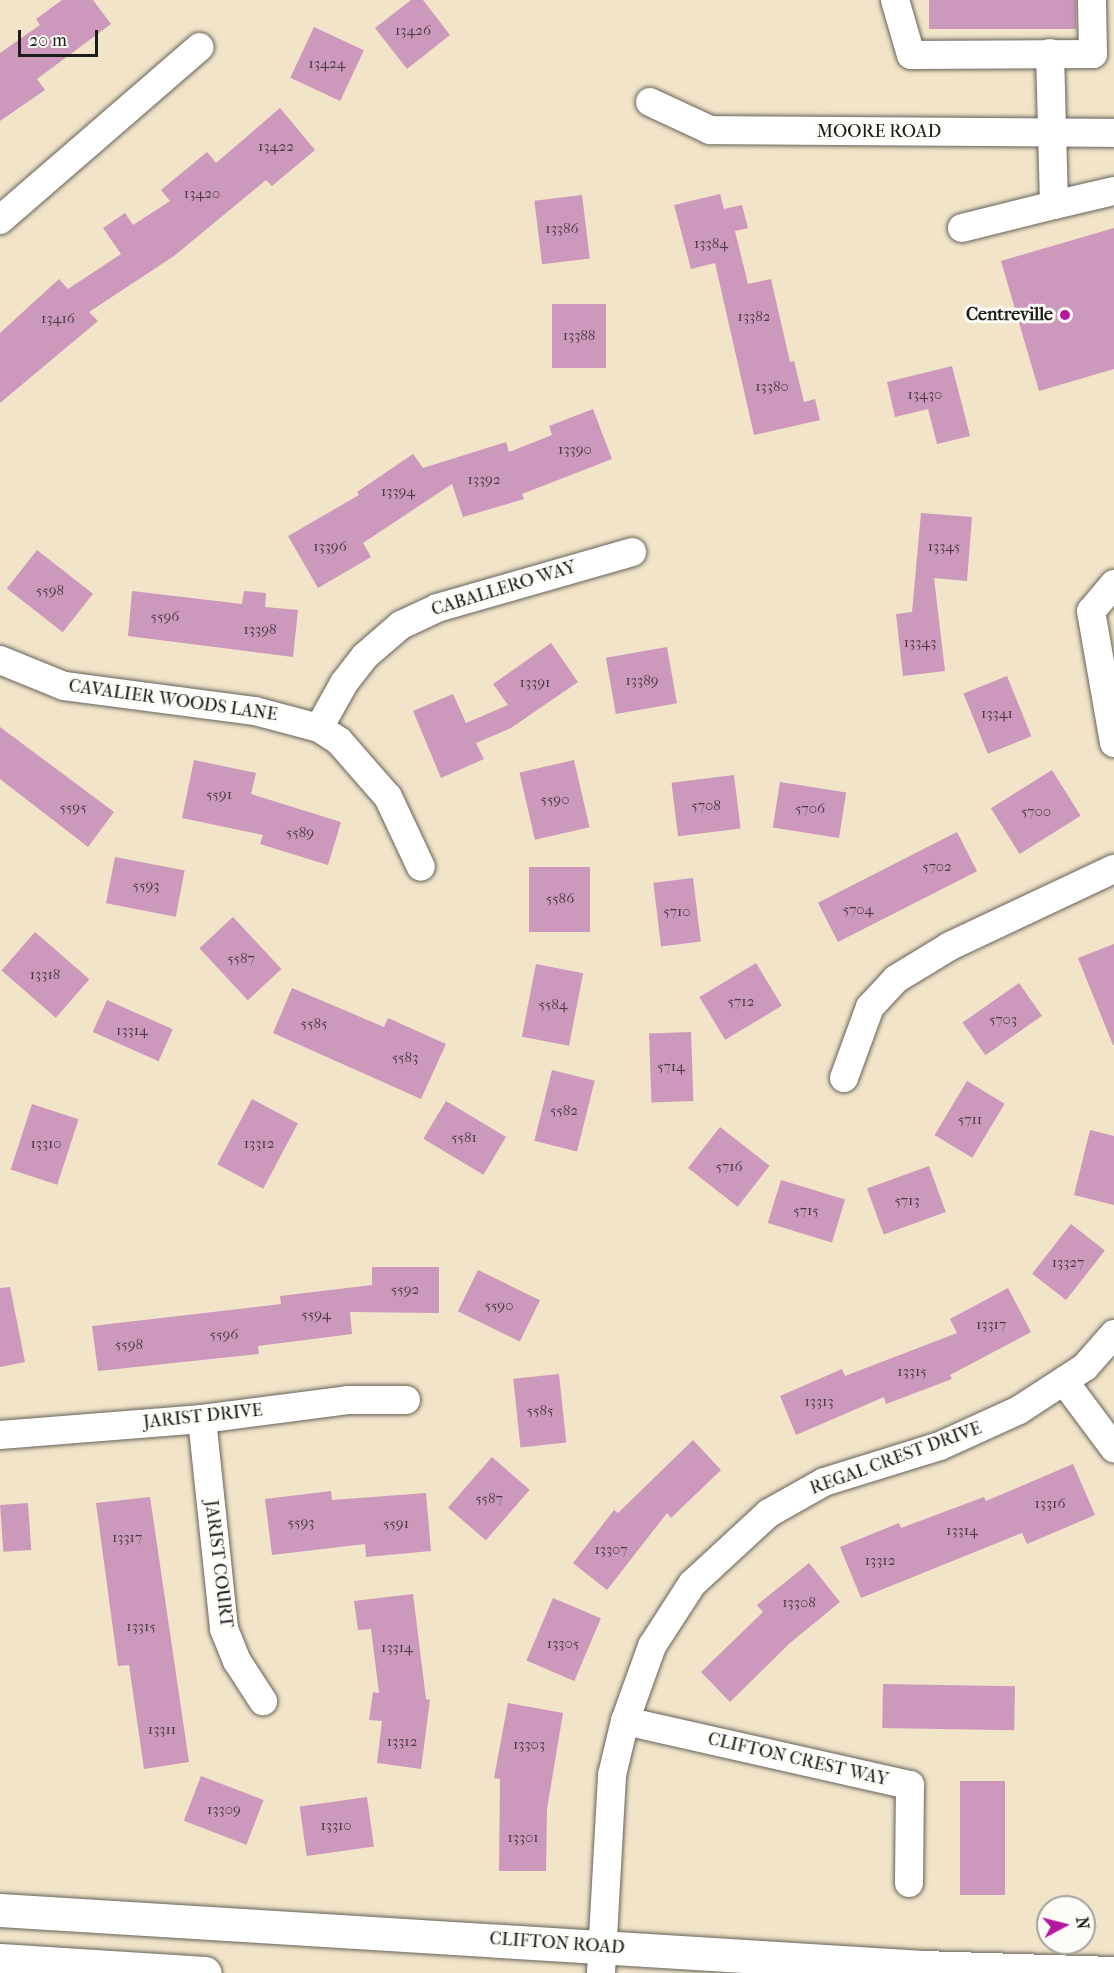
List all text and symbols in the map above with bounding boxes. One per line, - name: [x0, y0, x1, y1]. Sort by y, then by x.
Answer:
- scale bar: [21, 18, 100, 56]
- house number: 13426: [395, 22, 431, 40]
- text: 20 m: [29, 30, 67, 51]
- house number: 13424: [309, 55, 345, 73]
- street label: MOORE ROAD: [817, 121, 941, 143]
- house number: 13422: [258, 138, 294, 156]
- house number: 13420: [184, 185, 220, 203]
- house number: 13386: [545, 220, 579, 238]
- house number: 13384: [694, 235, 728, 253]
- place label: Centreville: [966, 304, 1053, 326]
- house number: 13382: [738, 308, 770, 326]
- marker: Centreville: [1058, 308, 1072, 322]
- house number: 13416: [41, 310, 75, 328]
- house number: 13388: [563, 327, 595, 345]
- house number: 13380: [755, 378, 789, 396]
- house number: 13430: [908, 386, 942, 404]
- house number: 13390: [558, 441, 592, 459]
- house number: 13392: [467, 471, 501, 489]
- house number: 13394: [381, 483, 415, 501]
- house number: 13396: [313, 538, 347, 556]
- house number: 13345: [928, 538, 960, 556]
- street label: CABALLERO WAY: [429, 557, 579, 621]
- house number: 5598: [36, 582, 64, 600]
- house number: 5596: [151, 608, 179, 626]
- house number: 13398: [243, 621, 277, 639]
- house number: 13343: [904, 634, 936, 652]
- house number: 13389: [625, 672, 659, 690]
- house number: 13391: [520, 674, 550, 692]
- street label: CAVALIER WOODS LANE: [67, 676, 279, 726]
- house number: 13341: [981, 705, 1013, 723]
- house number: 5591: [206, 786, 232, 804]
- house number: 5590: [540, 791, 570, 809]
- house number: 5708: [691, 797, 721, 815]
- house number: 5595: [59, 799, 87, 817]
- house number: 5706: [795, 800, 825, 818]
- house number: 5700: [1021, 803, 1051, 821]
- house number: 5589: [286, 824, 314, 842]
- house number: 5702: [922, 858, 952, 876]
- house number: 5593: [133, 877, 159, 895]
- house number: 5586: [546, 890, 574, 908]
- house number: 5704: [843, 901, 873, 919]
- house number: 5710: [663, 903, 691, 921]
- house number: 5587: [227, 950, 255, 968]
- house number: 13318: [30, 966, 60, 984]
- house number: 5712: [728, 993, 754, 1011]
- house number: 5584: [538, 996, 568, 1014]
- house number: 5703: [989, 1011, 1017, 1029]
- house number: 5585: [301, 1015, 327, 1033]
- house number: 13314: [116, 1022, 148, 1040]
- house number: 5583: [392, 1049, 418, 1067]
- house number: 5714: [657, 1058, 685, 1076]
- house number: 5582: [550, 1102, 578, 1120]
- house number: 5711: [958, 1111, 982, 1129]
- house number: 5581: [451, 1129, 477, 1147]
- house number: 13310: [30, 1135, 62, 1153]
- house number: 13312: [244, 1135, 274, 1153]
- house number: 5716: [715, 1158, 743, 1176]
- house number: 5713: [894, 1192, 920, 1210]
- house number: 5715: [793, 1202, 819, 1220]
- house number: 13327: [1052, 1254, 1084, 1272]
- house number: 5592: [391, 1281, 419, 1299]
- house number: 5590: [484, 1297, 514, 1315]
- house number: 5594: [301, 1306, 331, 1324]
- house number: 13317: [976, 1316, 1006, 1334]
- house number: 5596: [210, 1326, 238, 1344]
- house number: 5598: [115, 1336, 143, 1354]
- house number: 13315: [897, 1363, 927, 1381]
- house number: 13313: [804, 1393, 834, 1411]
- street label: JARIST DRIVE: [142, 1400, 264, 1434]
- house number: 5585: [527, 1402, 553, 1420]
- street label: REGAL CREST DRIVE: [807, 1418, 985, 1500]
- house number: 5587: [475, 1490, 503, 1508]
- house number: 13316: [1034, 1495, 1066, 1513]
- street label: JARIST COURT: [199, 1499, 237, 1629]
- house number: 5593: [288, 1514, 314, 1532]
- house number: 5591: [383, 1515, 409, 1533]
- house number: 13314: [946, 1522, 978, 1540]
- house number: 13317: [112, 1529, 142, 1547]
- house number: 13307: [594, 1541, 628, 1559]
- house number: 13312: [865, 1552, 895, 1570]
- house number: 13308: [782, 1594, 816, 1612]
- house number: 13315: [126, 1618, 156, 1636]
- house number: 13305: [547, 1635, 579, 1653]
- house number: 13314: [381, 1639, 413, 1657]
- house number: 13311: [148, 1721, 176, 1739]
- street label: CLIFTON CREST WAY: [706, 1729, 890, 1791]
- house number: 13312: [387, 1733, 417, 1751]
- house number: 13303: [513, 1736, 545, 1754]
- house number: 13309: [207, 1801, 241, 1819]
- house number: 13310: [320, 1817, 352, 1835]
- house number: 13301: [507, 1829, 539, 1847]
- north arrow: [1036, 1895, 1096, 1955]
- text: N: [1072, 1916, 1093, 1930]
- street label: CLIFTON ROAD: [489, 1929, 625, 1959]

